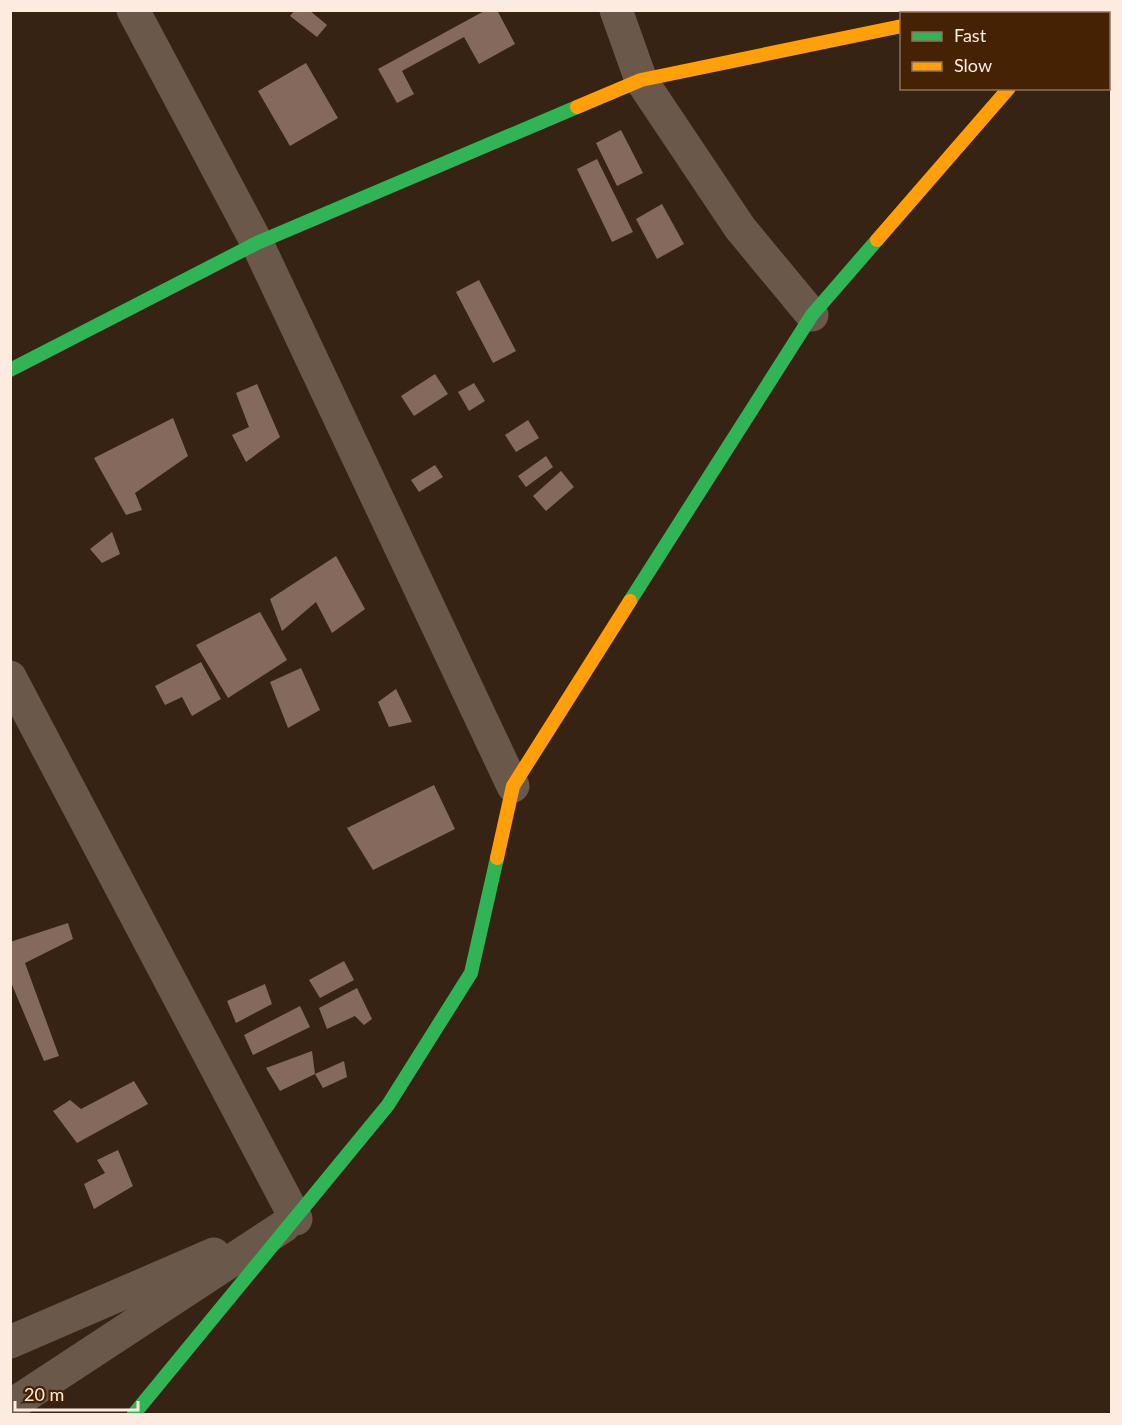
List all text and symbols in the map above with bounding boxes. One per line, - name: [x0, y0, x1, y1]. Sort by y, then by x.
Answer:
- legend: [900, 12, 1110, 90]
- text: Fast: [954, 24, 987, 46]
- text: Slow: [954, 54, 992, 76]
- scale bar: [15, 1374, 138, 1412]
- text: 20 m: [24, 1383, 64, 1405]

